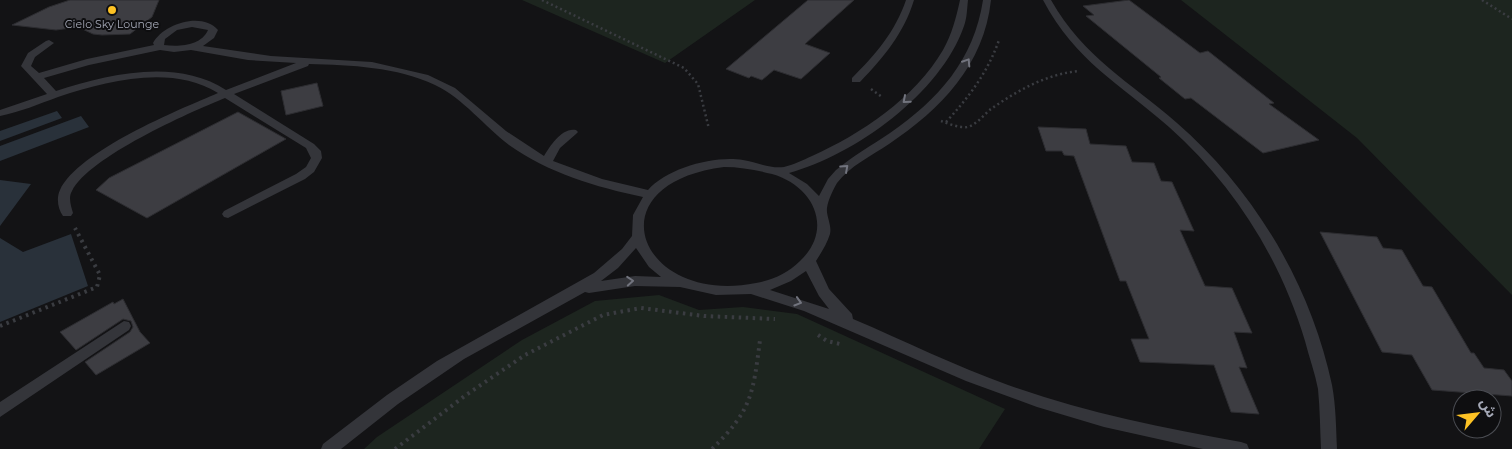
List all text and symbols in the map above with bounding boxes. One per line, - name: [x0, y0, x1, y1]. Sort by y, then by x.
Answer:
- marker: Cielo Sky Lounge: [106, 4, 118, 16]
- place label: Cielo Sky Lounge: [65, 17, 160, 31]
- one-way arrow: [960, 59, 970, 68]
- one-way arrow: [903, 94, 912, 103]
- one-way arrow: [840, 165, 849, 174]
- one-way arrow: [626, 276, 634, 287]
- one-way arrow: [793, 297, 801, 307]
- north arrow: [1452, 389, 1502, 439]
- text: ش: [1476, 395, 1501, 421]

